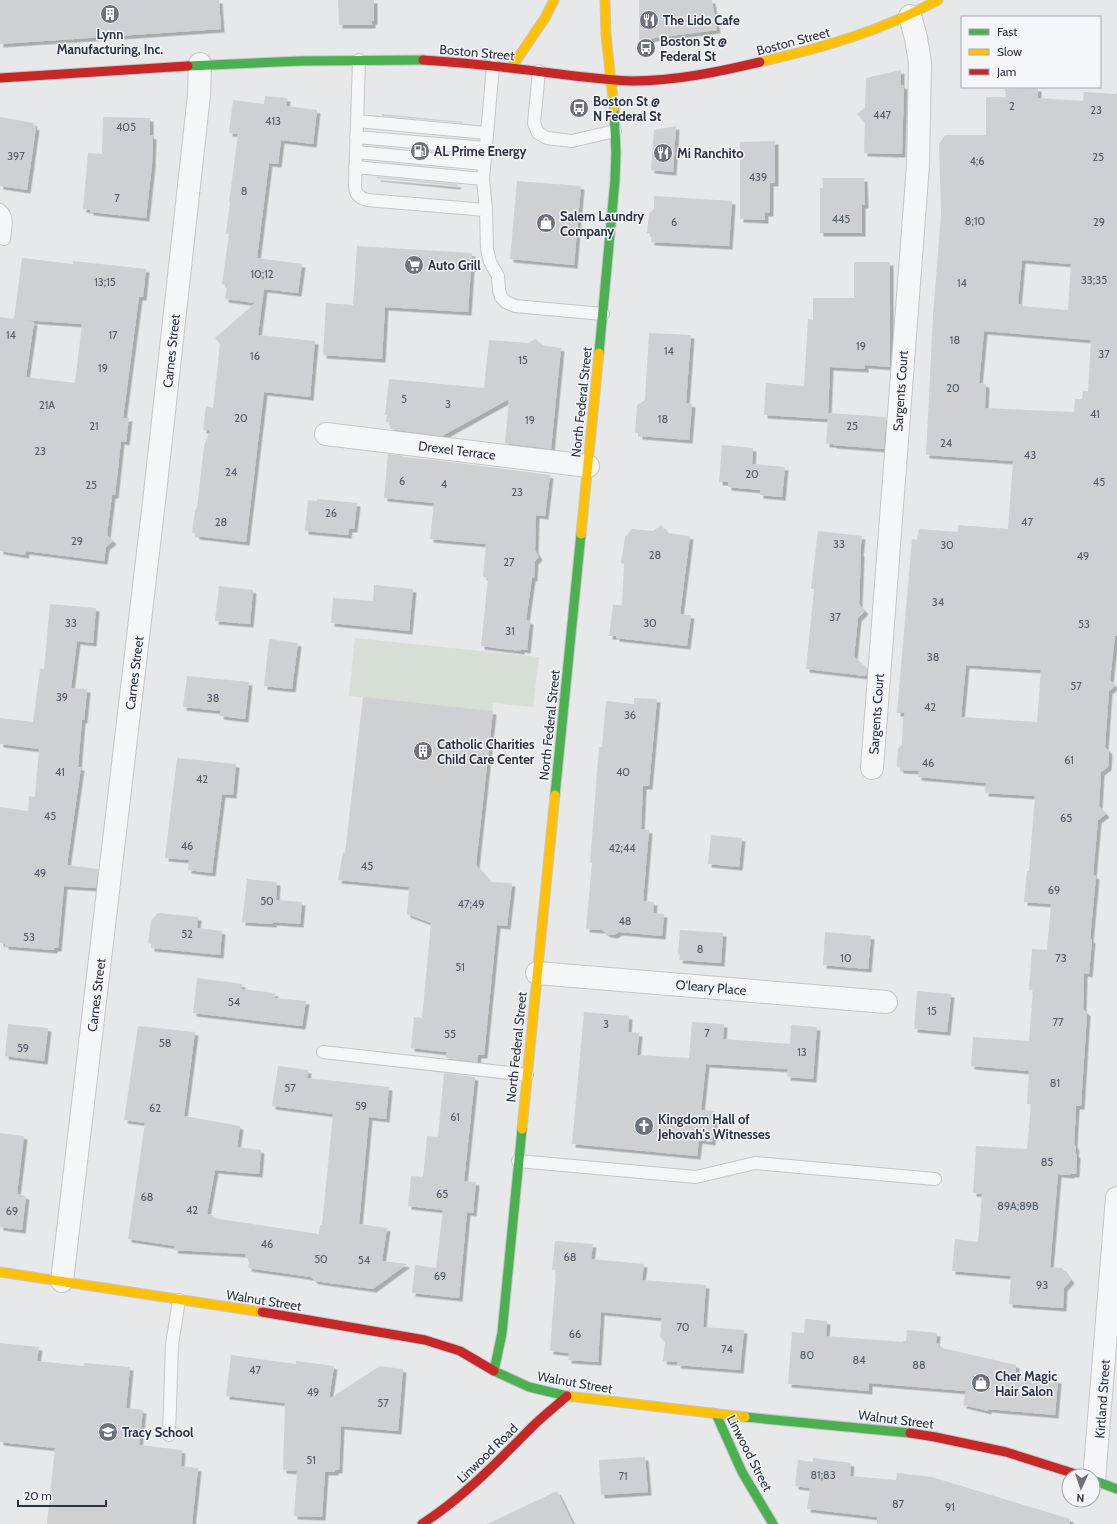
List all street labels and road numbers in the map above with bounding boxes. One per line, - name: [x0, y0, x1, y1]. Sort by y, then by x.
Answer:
- street label: Boston Street: [755, 23, 832, 58]
- street label: Boston Street: [439, 41, 516, 63]
- street label: Carnes Street: [159, 313, 183, 389]
- street label: North Federal Street: [567, 345, 595, 458]
- street label: Sargents Court: [889, 349, 911, 432]
- street label: Drexel Terrace: [417, 437, 497, 463]
- street label: Carnes Street: [122, 635, 147, 711]
- street label: North Federal Street: [535, 668, 563, 781]
- street label: Sargents Court: [865, 672, 887, 755]
- street label: Carnes Street: [84, 957, 109, 1033]
- street label: O'leary Place: [675, 976, 747, 998]
- street label: North Federal Street: [502, 990, 530, 1103]
- street label: Walnut Street: [225, 1286, 303, 1314]
- street label: Kirtland Street: [1091, 1358, 1113, 1439]
- street label: Walnut Street: [536, 1368, 614, 1397]
- street label: Walnut Street: [857, 1406, 935, 1432]
- street label: Linwood Street: [724, 1412, 776, 1494]
- street label: Linwood Road: [453, 1420, 521, 1486]

